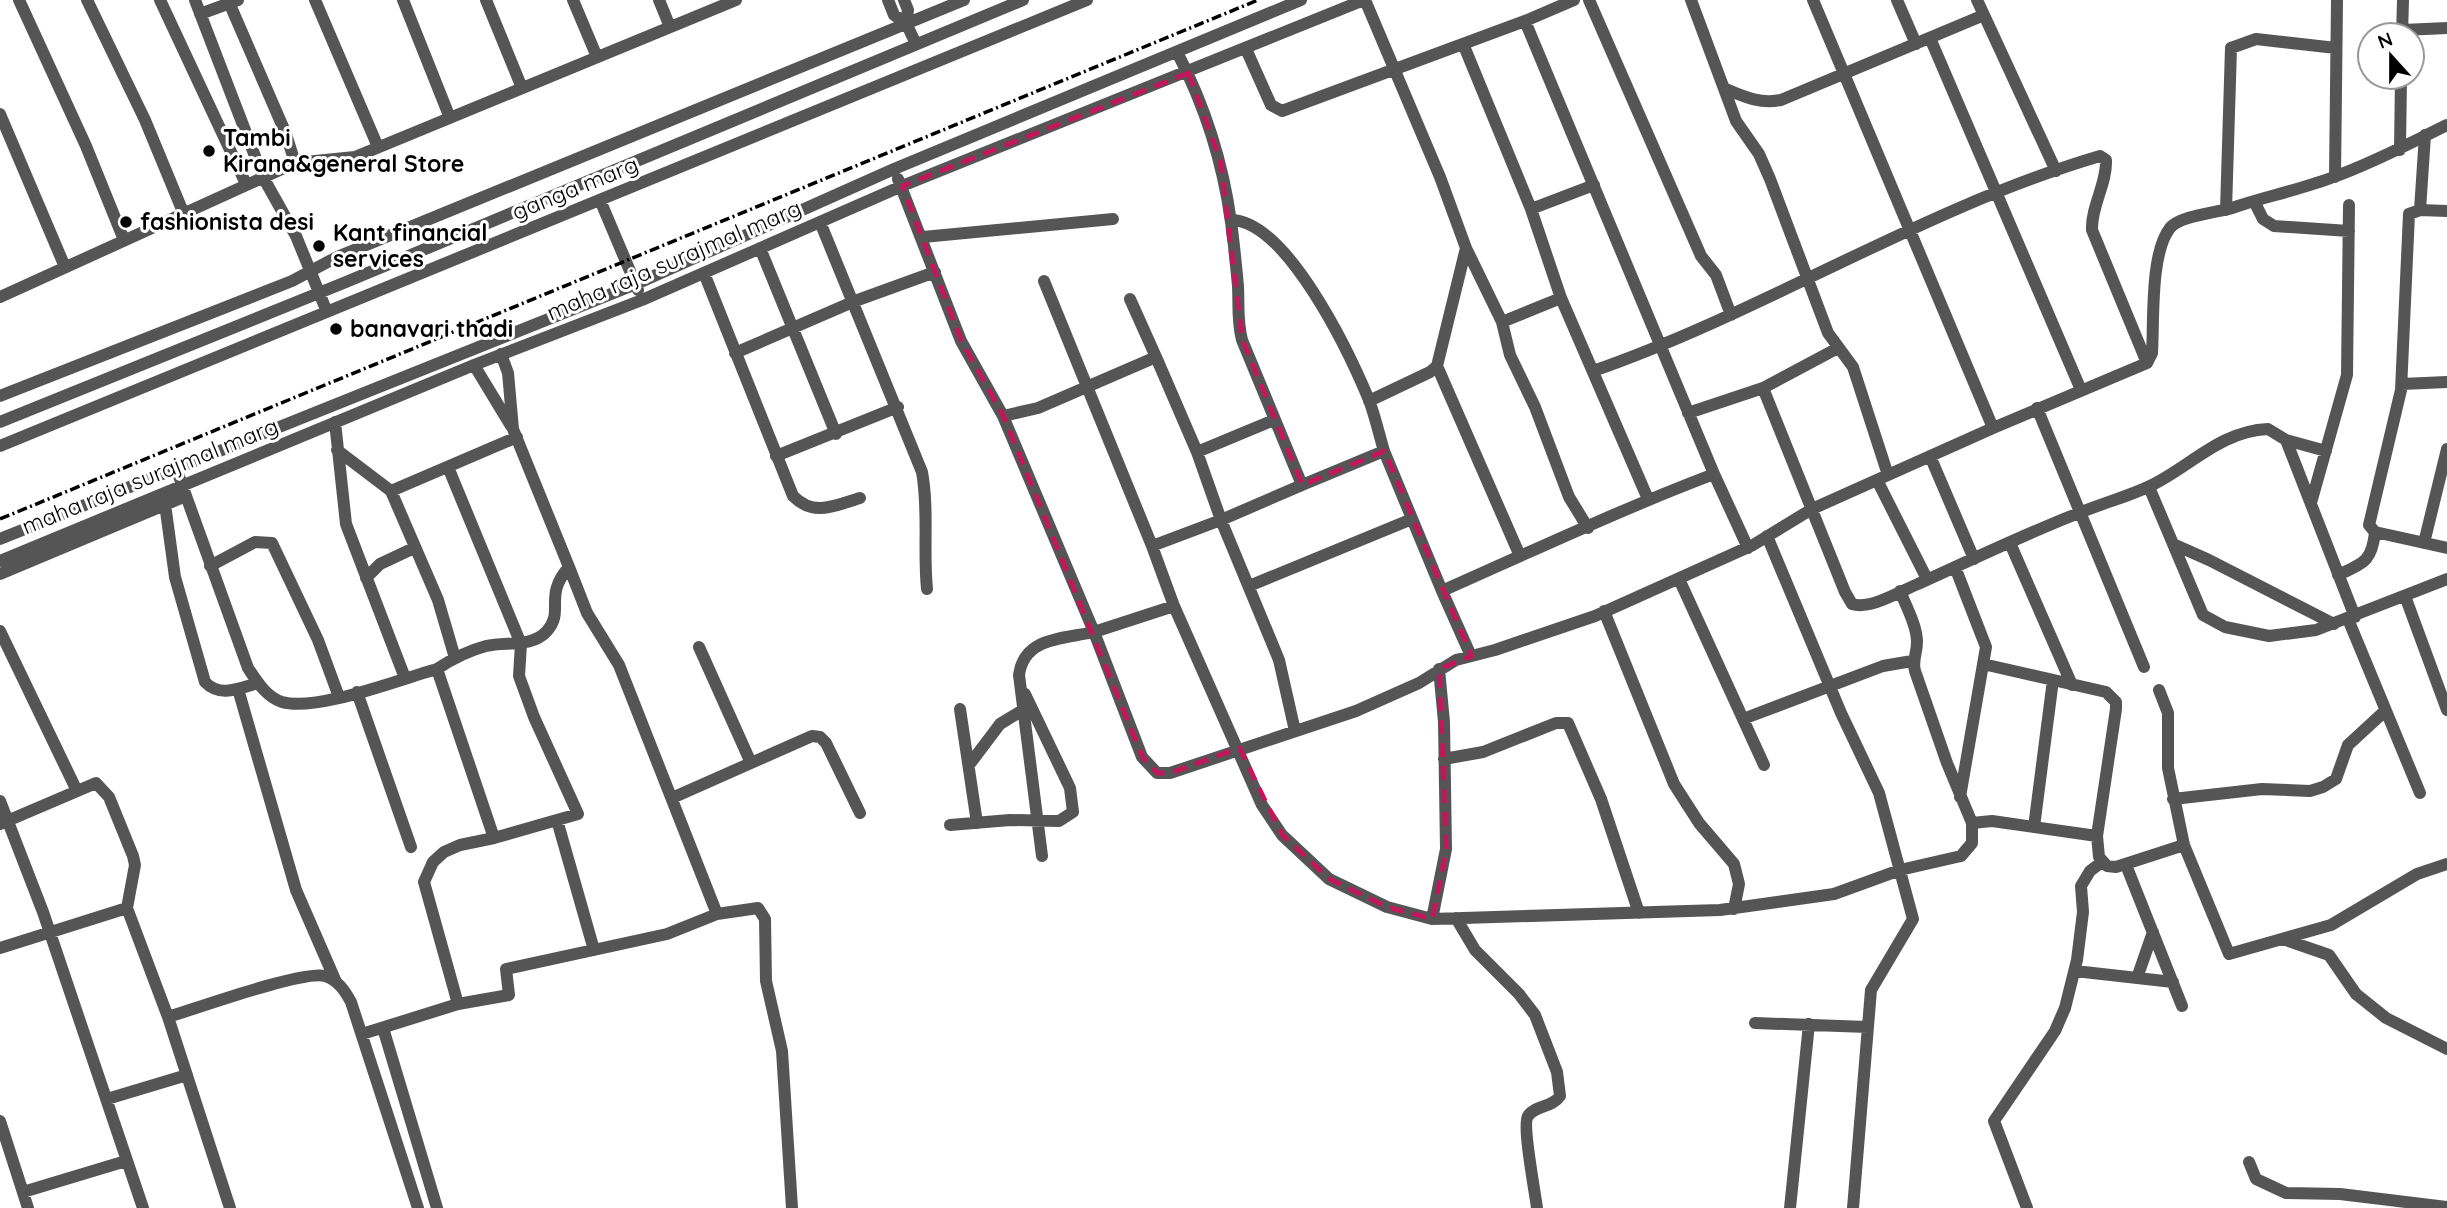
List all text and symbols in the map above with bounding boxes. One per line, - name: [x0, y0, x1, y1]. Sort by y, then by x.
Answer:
- north arrow: [2356, 21, 2426, 91]
- text: N: [2374, 26, 2396, 54]
- place label: Tambi Kirana&general Store: [223, 123, 464, 178]
- marker: Tambi Kirana&general Store: [201, 143, 217, 159]
- street label: ganga marg: [507, 149, 642, 226]
- street label: maha raja surajmal marg: [542, 193, 806, 326]
- place label: fashionista desi: [140, 207, 314, 236]
- marker: fashionista desi: [118, 214, 134, 230]
- place label: Kant financial services: [333, 218, 487, 273]
- marker: Kant financial services: [311, 238, 327, 254]
- place label: banavari thadi: [350, 314, 513, 343]
- marker: banavari thadi: [328, 321, 344, 337]
- street label: maha raja surajmal marg: [17, 411, 282, 540]

